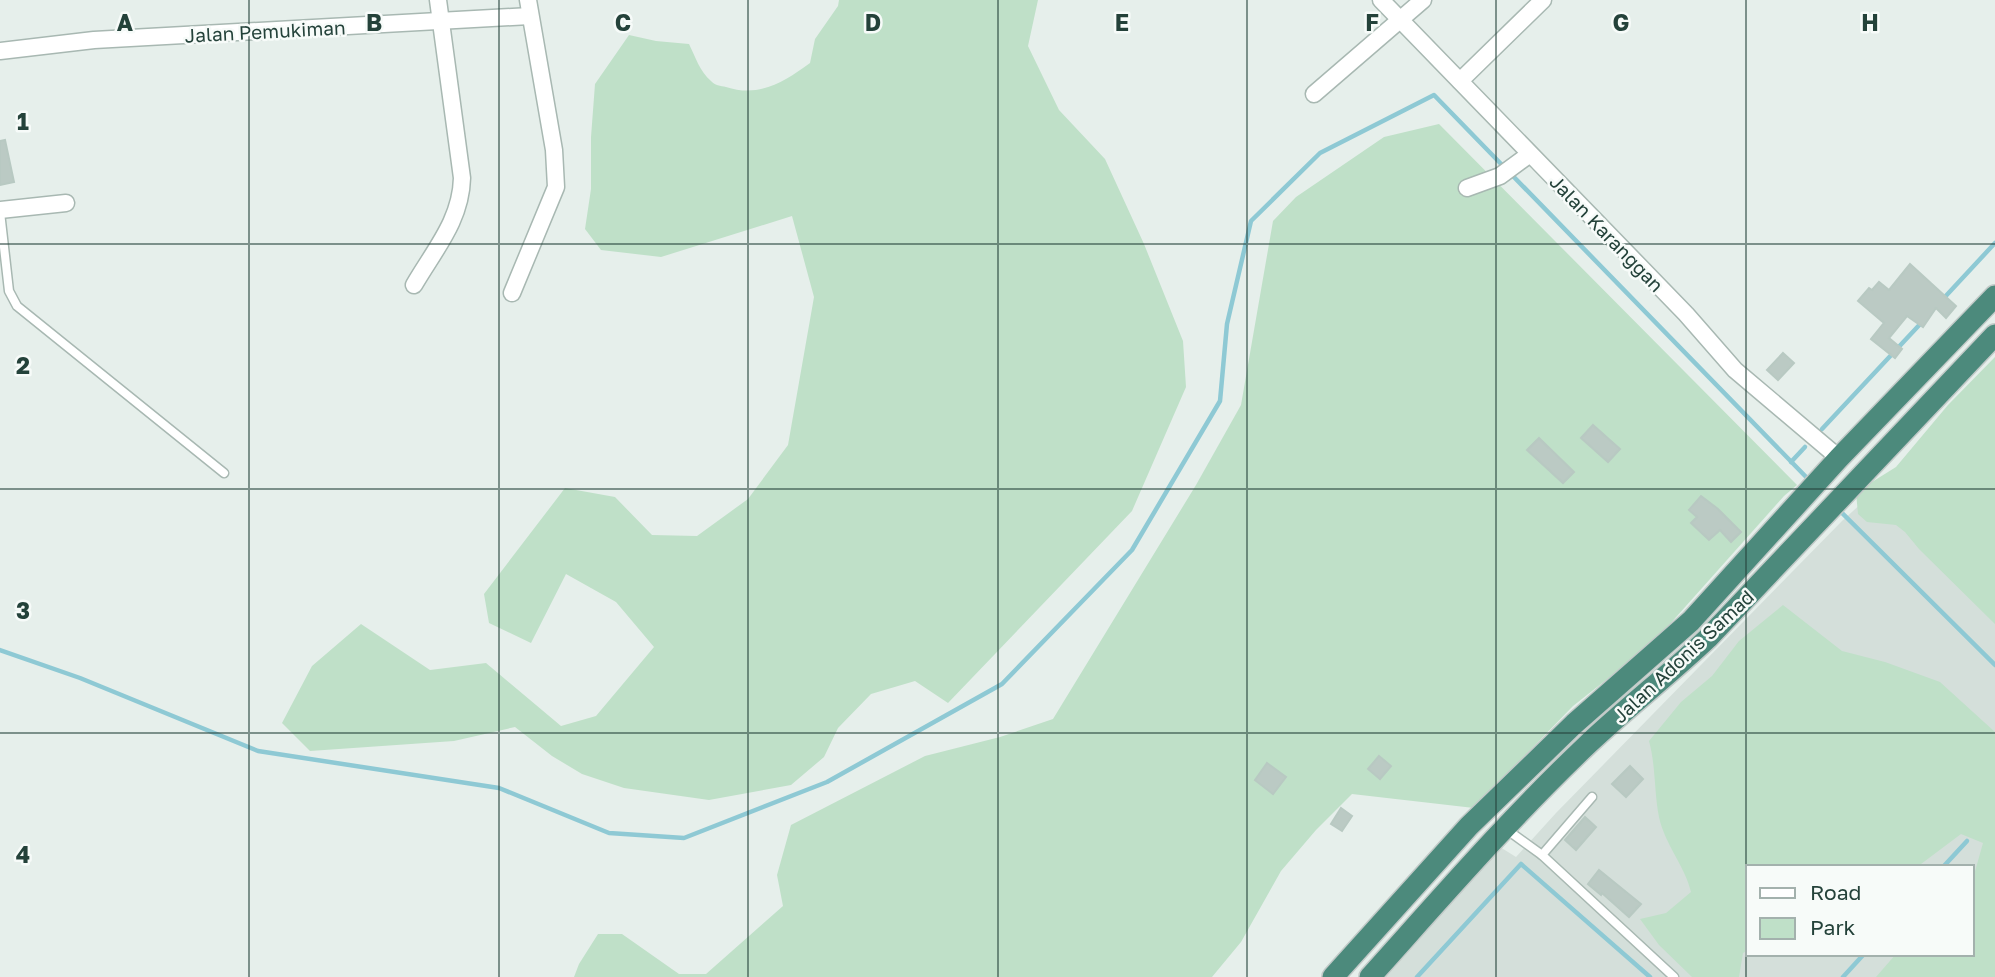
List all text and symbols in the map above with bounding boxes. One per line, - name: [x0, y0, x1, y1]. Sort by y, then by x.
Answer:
- text: A: [117, 8, 134, 36]
- text: B: [366, 8, 382, 36]
- text: C: [615, 8, 631, 36]
- text: D: [865, 8, 881, 36]
- text: E: [1115, 8, 1129, 36]
- text: F: [1365, 8, 1379, 36]
- text: G: [1613, 8, 1629, 36]
- text: H: [1861, 8, 1879, 36]
- street label: Jalan Pemukiman: [184, 15, 346, 47]
- text: 1: [17, 107, 29, 135]
- street label: Jalan Karanggan: [1545, 170, 1669, 296]
- text: 2: [16, 351, 30, 379]
- street label: Jalan Adonis Samad: [1608, 585, 1758, 727]
- text: 3: [16, 596, 30, 624]
- text: 4: [16, 840, 30, 868]
- legend: [1746, 865, 1974, 956]
- text: Road: [1810, 879, 1861, 905]
- text: Park: [1810, 914, 1856, 940]

